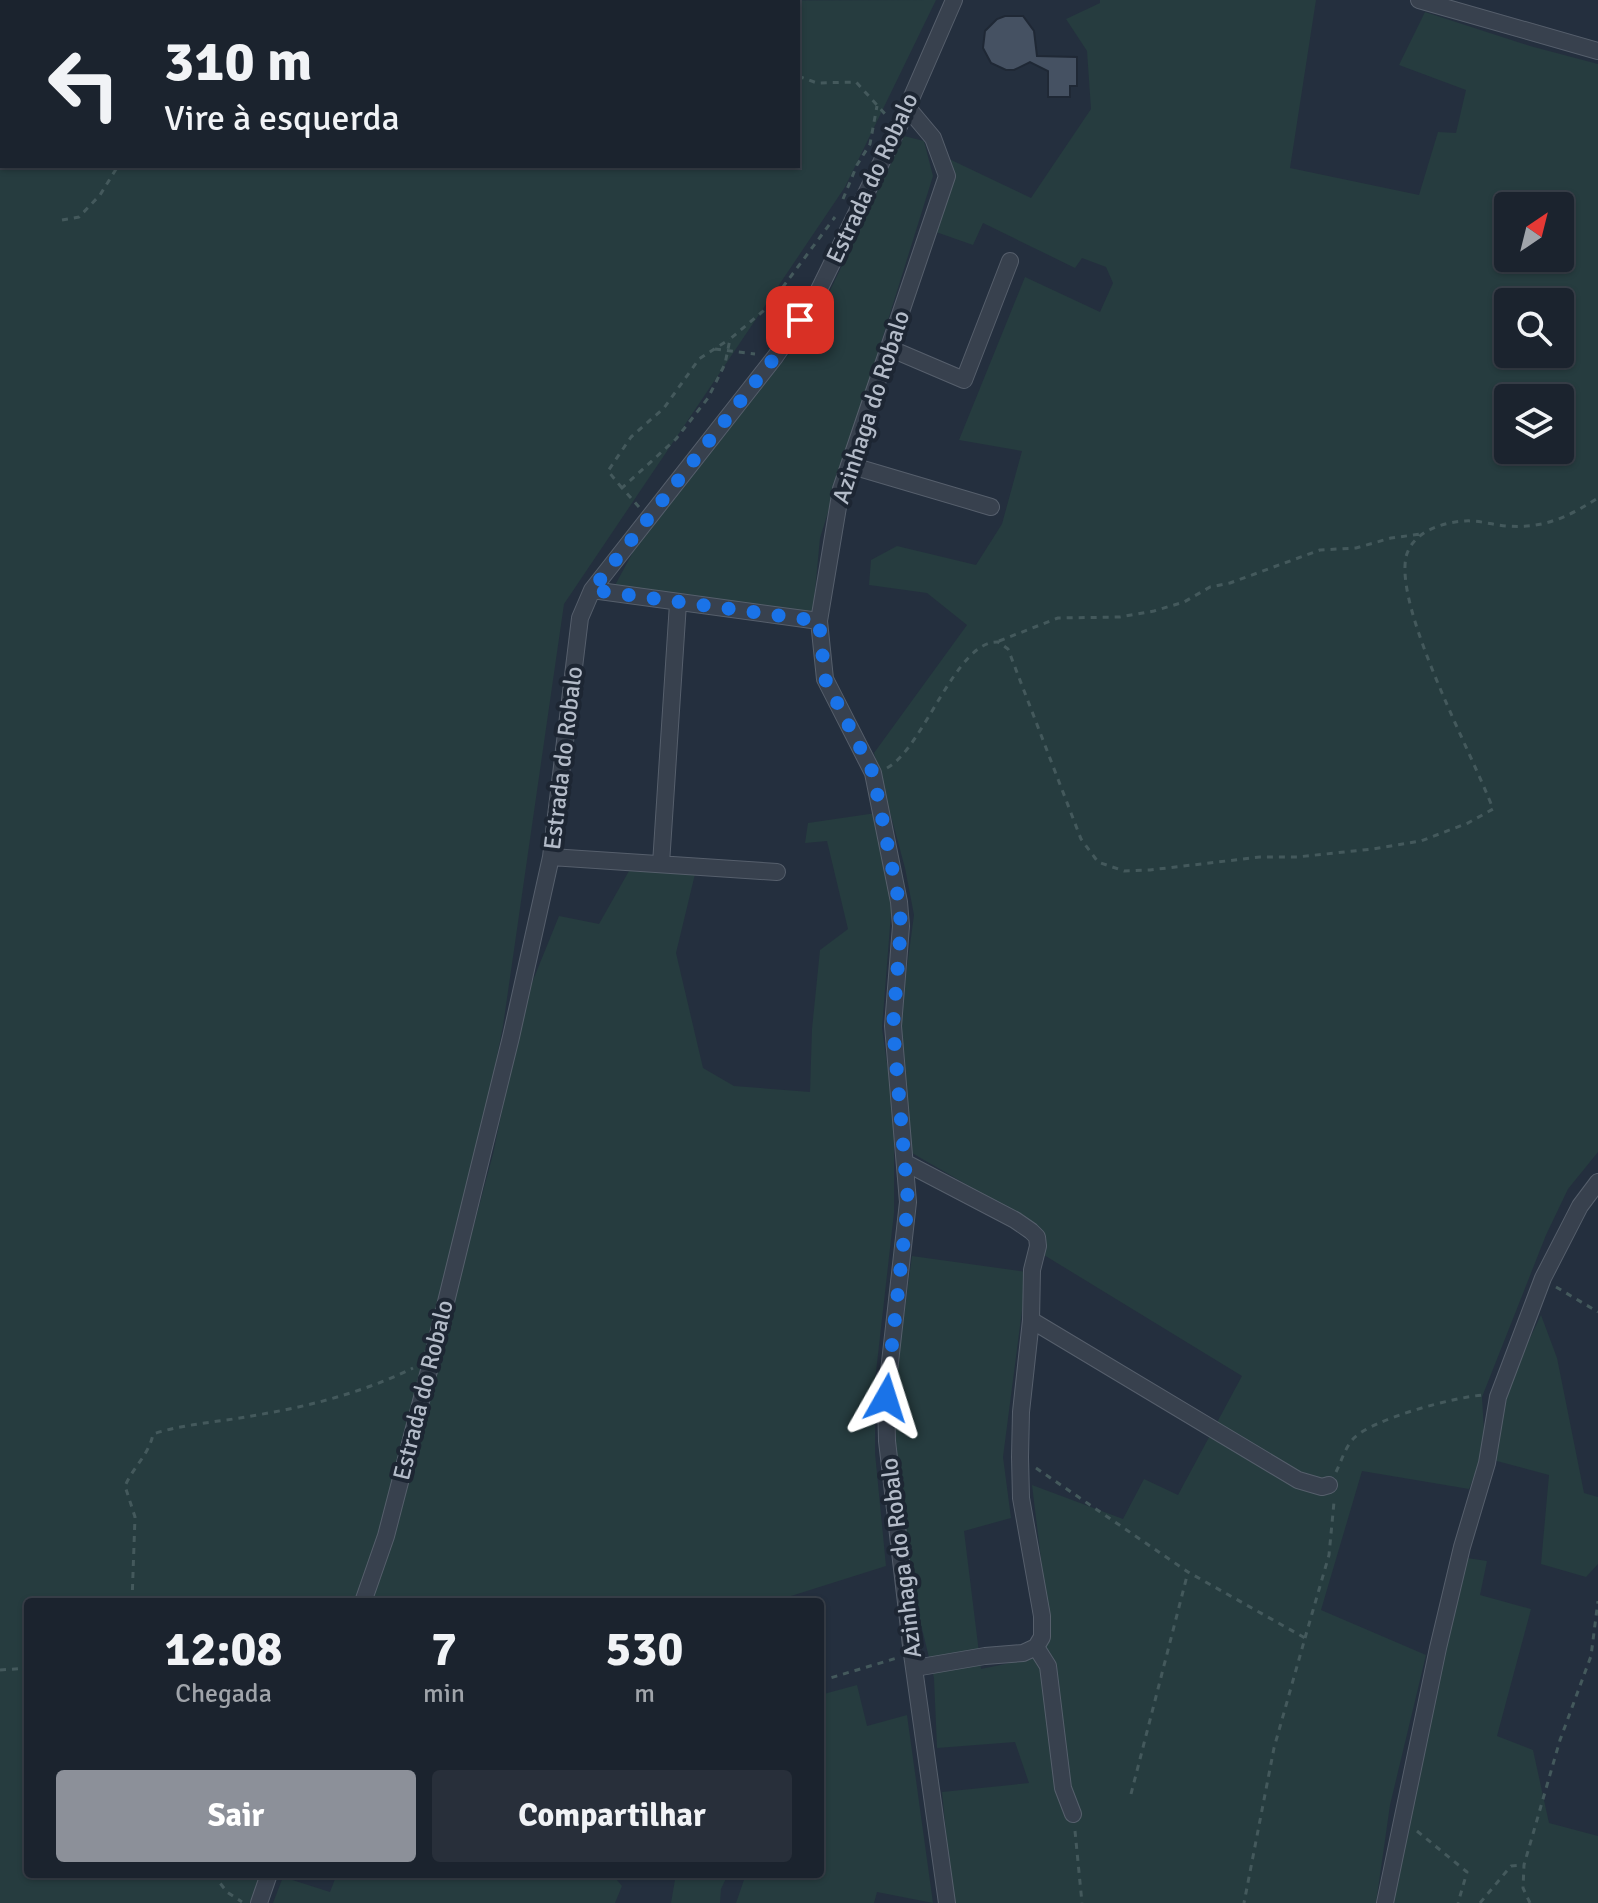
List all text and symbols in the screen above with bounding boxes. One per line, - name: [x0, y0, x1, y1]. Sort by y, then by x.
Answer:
- text: 310 m: [164, 27, 312, 96]
- icon: left: [32, 32, 136, 136]
- street label: Estrada do Robalo: [819, 88, 925, 268]
- text: Vire à esquerda: [164, 96, 400, 141]
- north arrow: [1494, 192, 1574, 272]
- map controls: [1494, 192, 1574, 464]
- pin: [766, 286, 834, 354]
- button: search: [1494, 288, 1574, 368]
- icon: arrive: [778, 298, 822, 342]
- street label: Azinhaga do Robalo: [826, 307, 916, 507]
- button: layers: [1494, 384, 1574, 464]
- street label: Estrada do Robalo: [537, 665, 589, 851]
- street label: Estrada do Robalo: [386, 1297, 460, 1483]
- position arrow: [844, 1356, 928, 1440]
- street label: Azinhaga do Robalo: [874, 1456, 928, 1660]
- text: 12:08: [165, 1620, 282, 1679]
- text: 7: [431, 1620, 457, 1679]
- text: 530: [606, 1620, 683, 1679]
- text: Chegada: [175, 1678, 272, 1710]
- text: min: [423, 1678, 465, 1710]
- text: m: [634, 1678, 655, 1710]
- button: Sair: [56, 1770, 416, 1862]
- button: Compartilhar: [432, 1770, 792, 1862]

